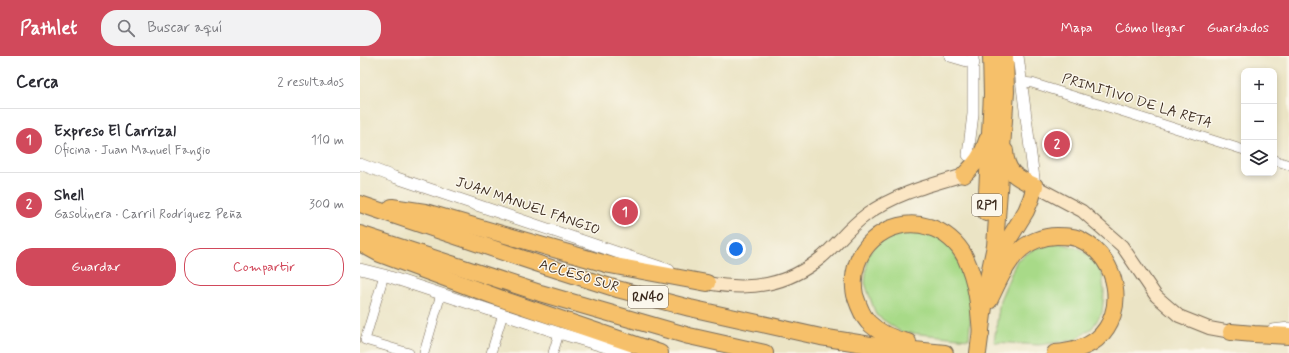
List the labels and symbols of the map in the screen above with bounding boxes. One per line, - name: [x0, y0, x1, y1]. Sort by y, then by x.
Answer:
- street label: PRIMITIVO DE LA RETA: [1060, 70, 1214, 132]
- pin: 2: [1044, 129, 1070, 159]
- street label: JUAN MANUEL FANGIO: [453, 173, 603, 239]
- road number: RP1: [972, 194, 1002, 216]
- pin: 1: [612, 197, 638, 227]
- your location: [726, 239, 746, 259]
- street label: ACCESO SUR: [537, 255, 621, 297]
- road number: RN40: [628, 286, 668, 308]

